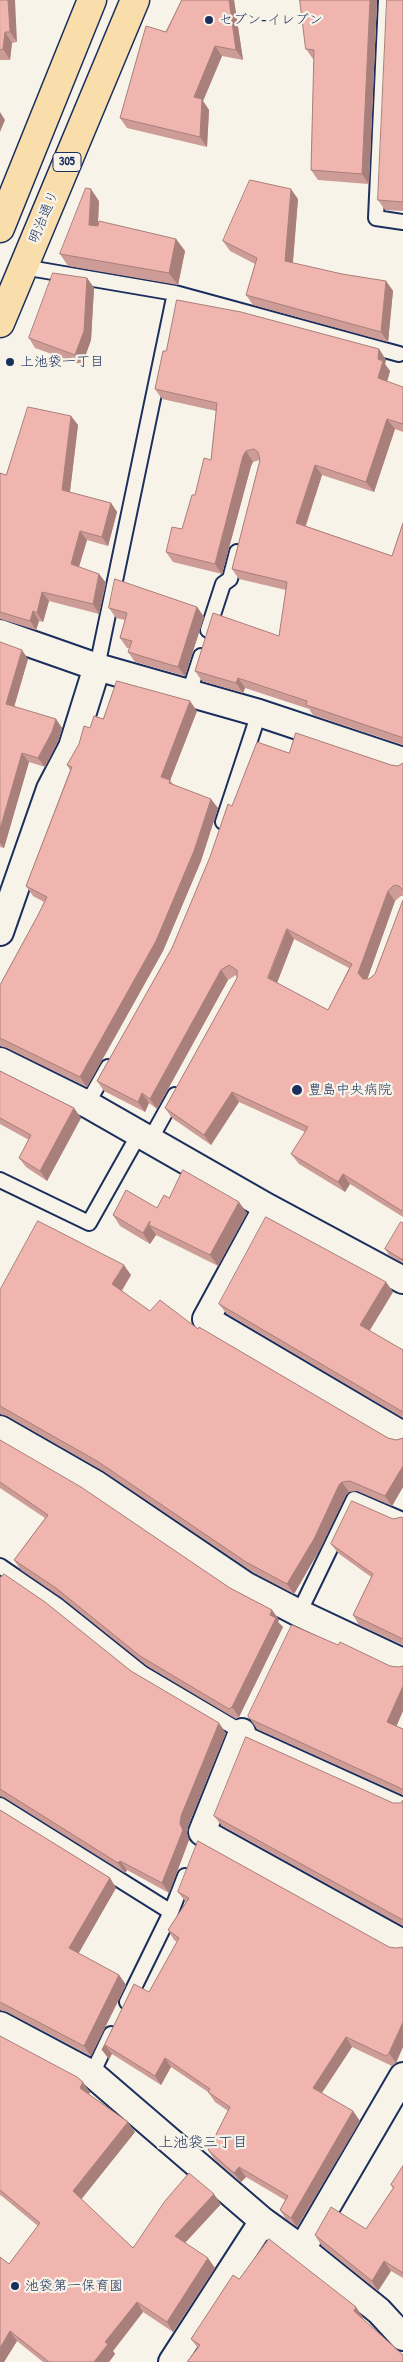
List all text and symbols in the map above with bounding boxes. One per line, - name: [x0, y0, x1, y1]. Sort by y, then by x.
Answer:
- place label: セブン-イレブン: [219, 12, 323, 28]
- marker: セブン-イレブン: [203, 14, 215, 26]
- road number: 305: [53, 152, 81, 172]
- street label: 明治通り: [25, 188, 63, 246]
- place label: 上池袋一丁目: [20, 354, 104, 370]
- marker: 上池袋一丁目: [4, 356, 16, 368]
- place label: 豊島中央病院: [308, 1082, 392, 1098]
- marker: 豊島中央病院: [290, 1083, 304, 1097]
- district label: 上池袋三丁目: [158, 2134, 248, 2152]
- place label: 池袋第一保育園: [25, 2278, 123, 2294]
- marker: 池袋第一保育園: [9, 2280, 21, 2292]

